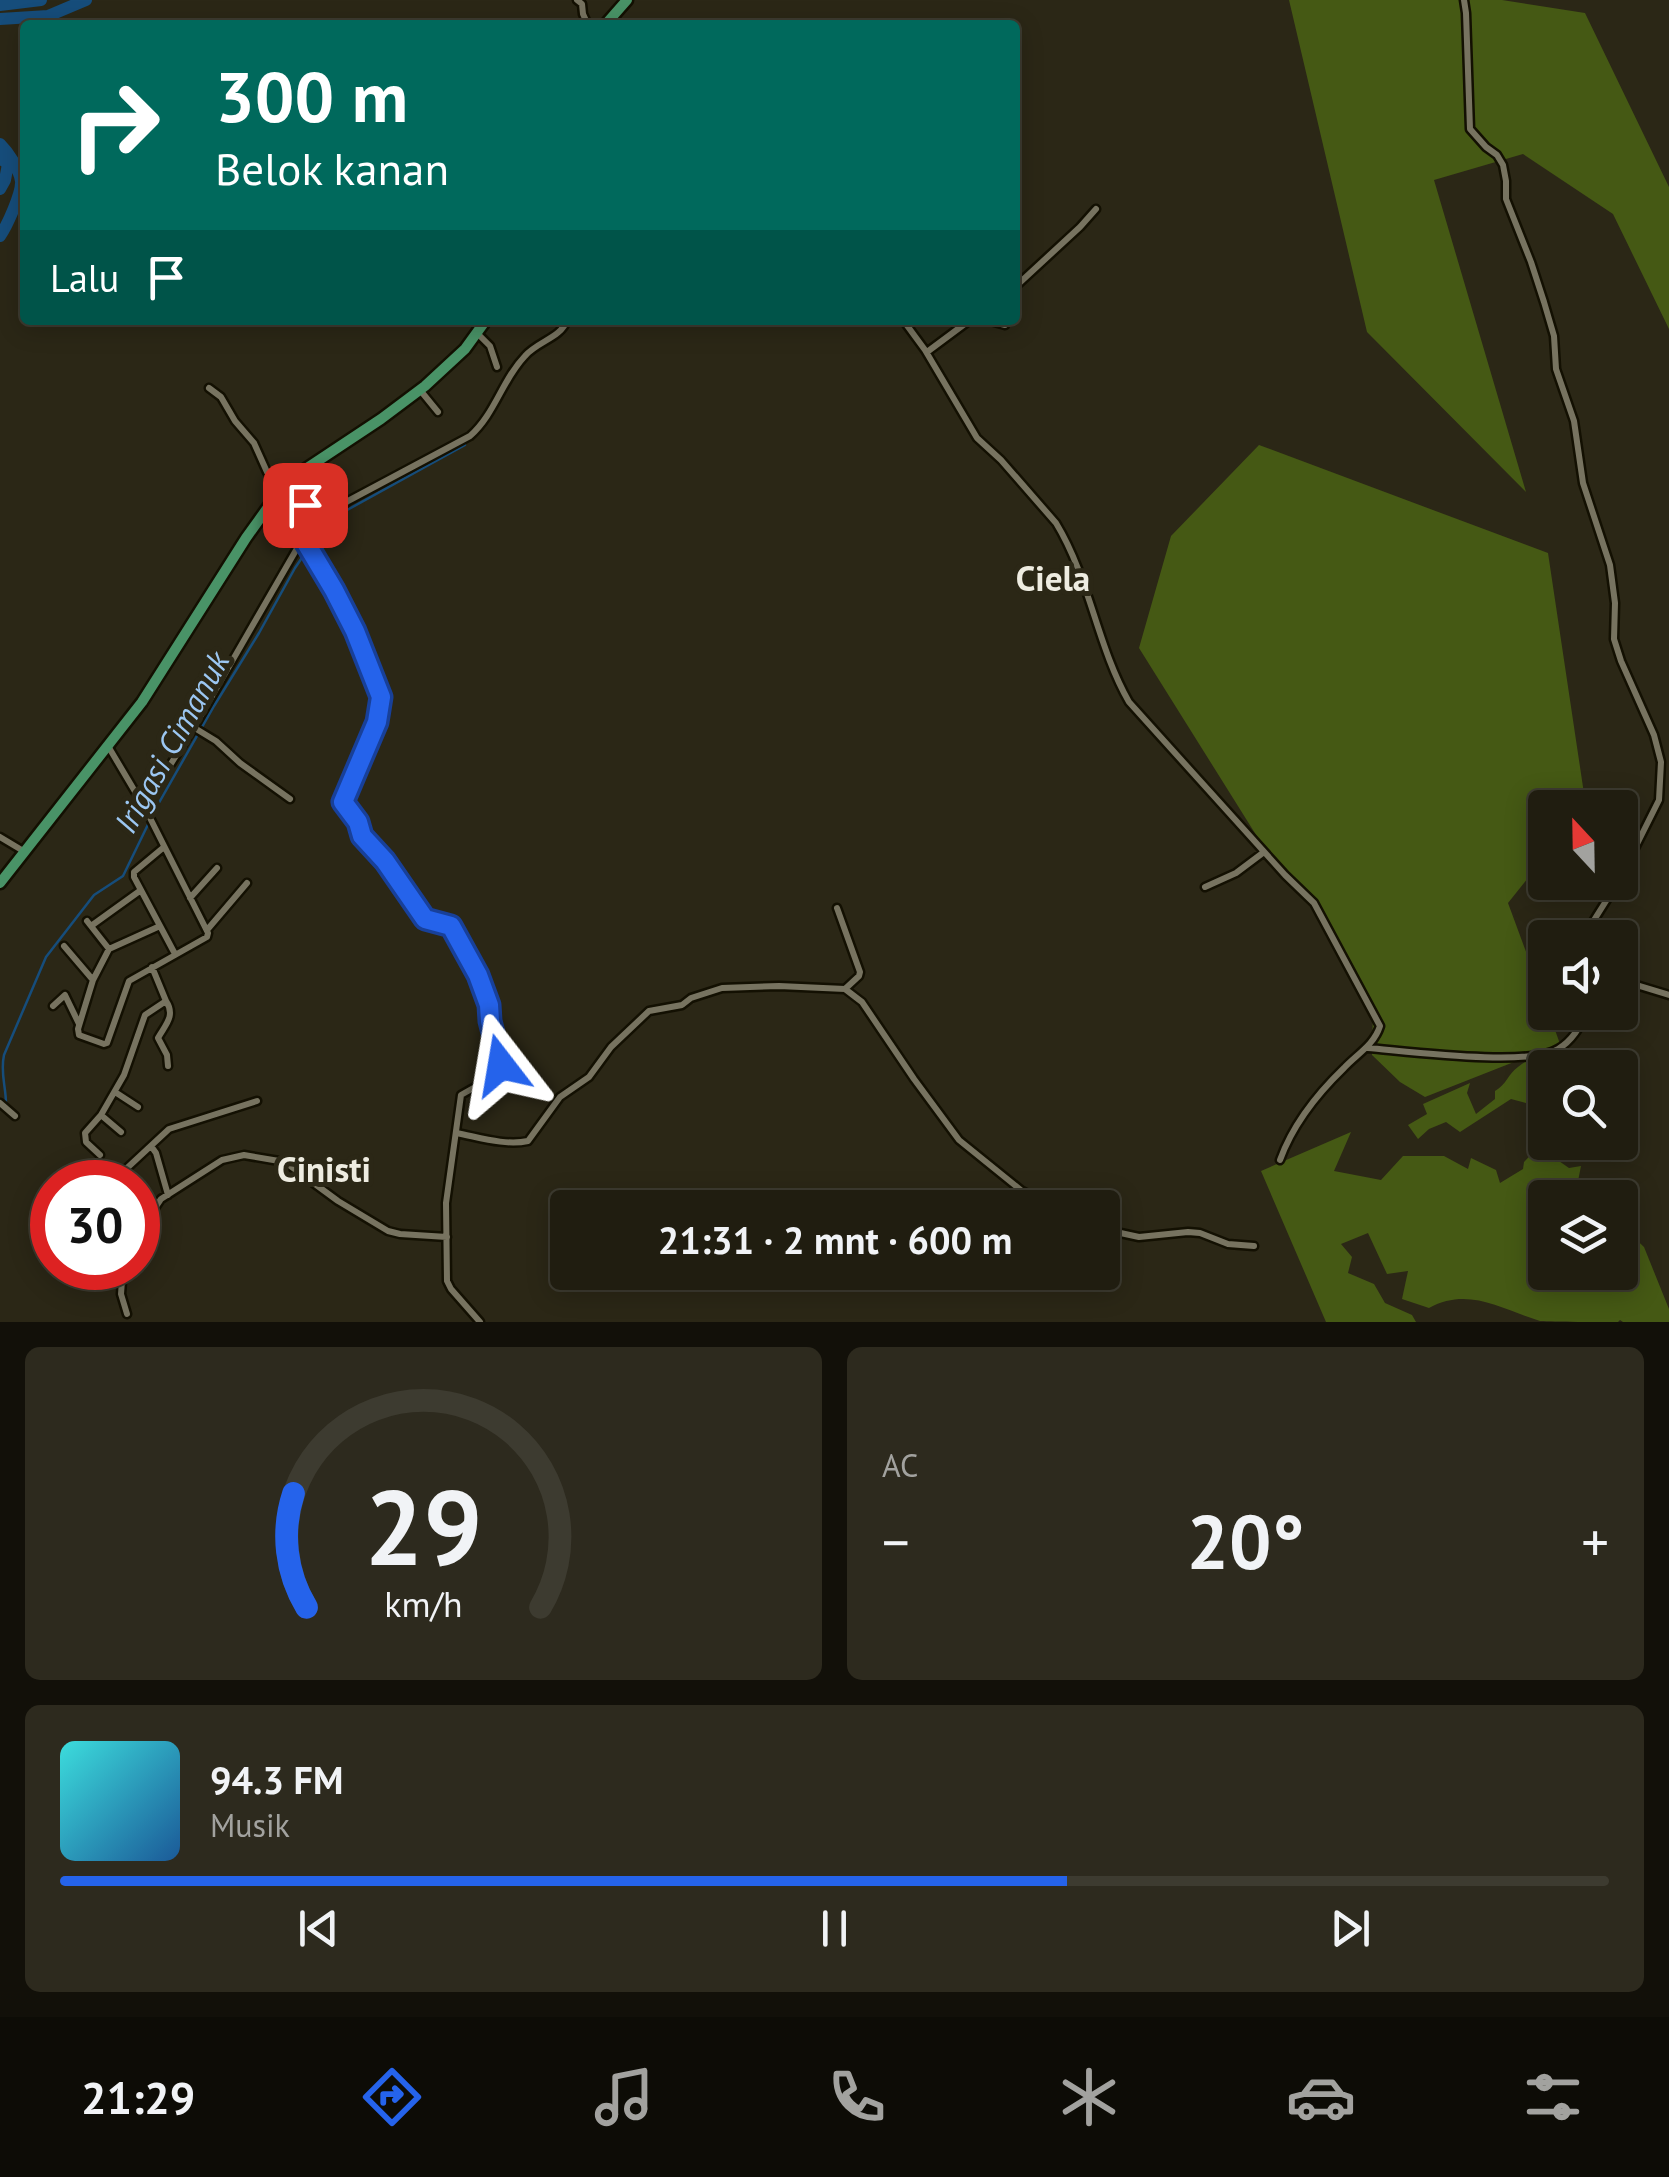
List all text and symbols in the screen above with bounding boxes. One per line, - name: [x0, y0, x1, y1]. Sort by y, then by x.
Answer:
- text: 300 m: [215, 51, 408, 141]
- icon: right: [50, 60, 180, 190]
- text: Belok kanan: [215, 139, 449, 197]
- icon: arrive: [139, 250, 194, 305]
- text: Lalu: [50, 253, 119, 302]
- pin: [263, 463, 348, 548]
- icon: arrive: [278, 478, 333, 533]
- district label: Ciela: [1016, 555, 1090, 601]
- water label: Irigasi Cimanuk: [104, 642, 239, 840]
- north arrow: [1528, 790, 1638, 900]
- map controls: [1528, 790, 1638, 1290]
- button: sound: [1528, 920, 1638, 1030]
- position arrow: [449, 1013, 553, 1117]
- button: search: [1528, 1050, 1638, 1160]
- district label: Cinisti: [277, 1146, 371, 1192]
- speed limit sign: 30: [30, 1160, 160, 1290]
- button: layers: [1528, 1180, 1638, 1290]
- text: 21:31 · 2 mnt · 600 m: [658, 1215, 1012, 1264]
- text: AC: [882, 1444, 918, 1486]
- text: 29: [365, 1459, 482, 1594]
- text: 20°: [1187, 1493, 1304, 1590]
- text: −: [882, 1506, 910, 1577]
- text: +: [1581, 1506, 1609, 1577]
- text: km/h: [384, 1581, 463, 1627]
- text: 94.3 FM: [210, 1755, 343, 1804]
- text: Musik: [210, 1804, 290, 1846]
- icon: previous: [291, 1901, 346, 1956]
- icon: pause: [807, 1901, 862, 1956]
- icon: next: [1323, 1901, 1378, 1956]
- icon: directions: [357, 2062, 427, 2132]
- icon: music: [589, 2062, 659, 2132]
- icon: phone: [822, 2062, 892, 2132]
- icon: climate: [1054, 2062, 1124, 2132]
- icon: car: [1286, 2062, 1356, 2132]
- icon: filters: [1518, 2062, 1588, 2132]
- text: 21:29: [81, 2068, 195, 2126]

